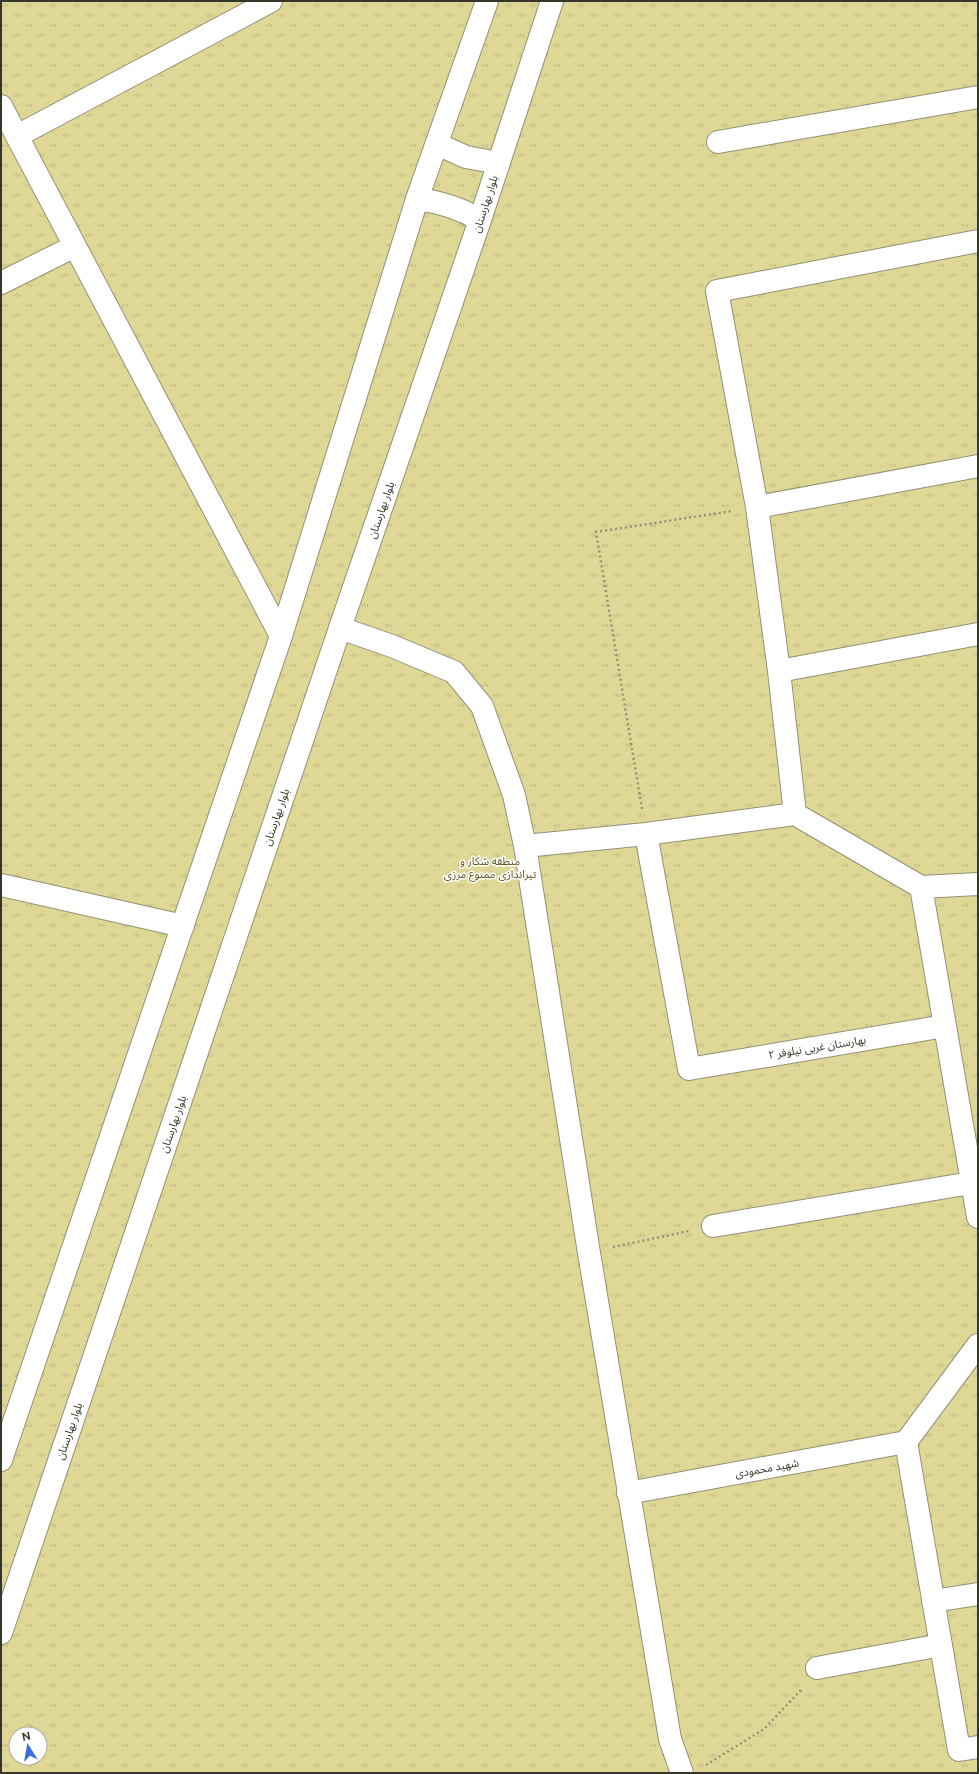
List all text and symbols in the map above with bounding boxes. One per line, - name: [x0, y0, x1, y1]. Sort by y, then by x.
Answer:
- street label: بلوار بهارستان: [470, 174, 501, 235]
- street label: بلوار بهارستان: [366, 480, 397, 541]
- street label: بلوار بهارستان: [261, 787, 292, 848]
- park label: منطقه شکار و تیراندازی ممنوع مرزی: [444, 855, 536, 882]
- street label: بهارستان غربی نیلوفر ۲: [767, 1033, 867, 1062]
- street label: بلوار بهارستان: [158, 1094, 189, 1155]
- street label: بلوار بهارستان: [54, 1401, 85, 1462]
- street label: شهید محمودی: [734, 1456, 800, 1481]
- north arrow: [8, 1726, 48, 1766]
- text: N: [21, 1729, 31, 1743]

